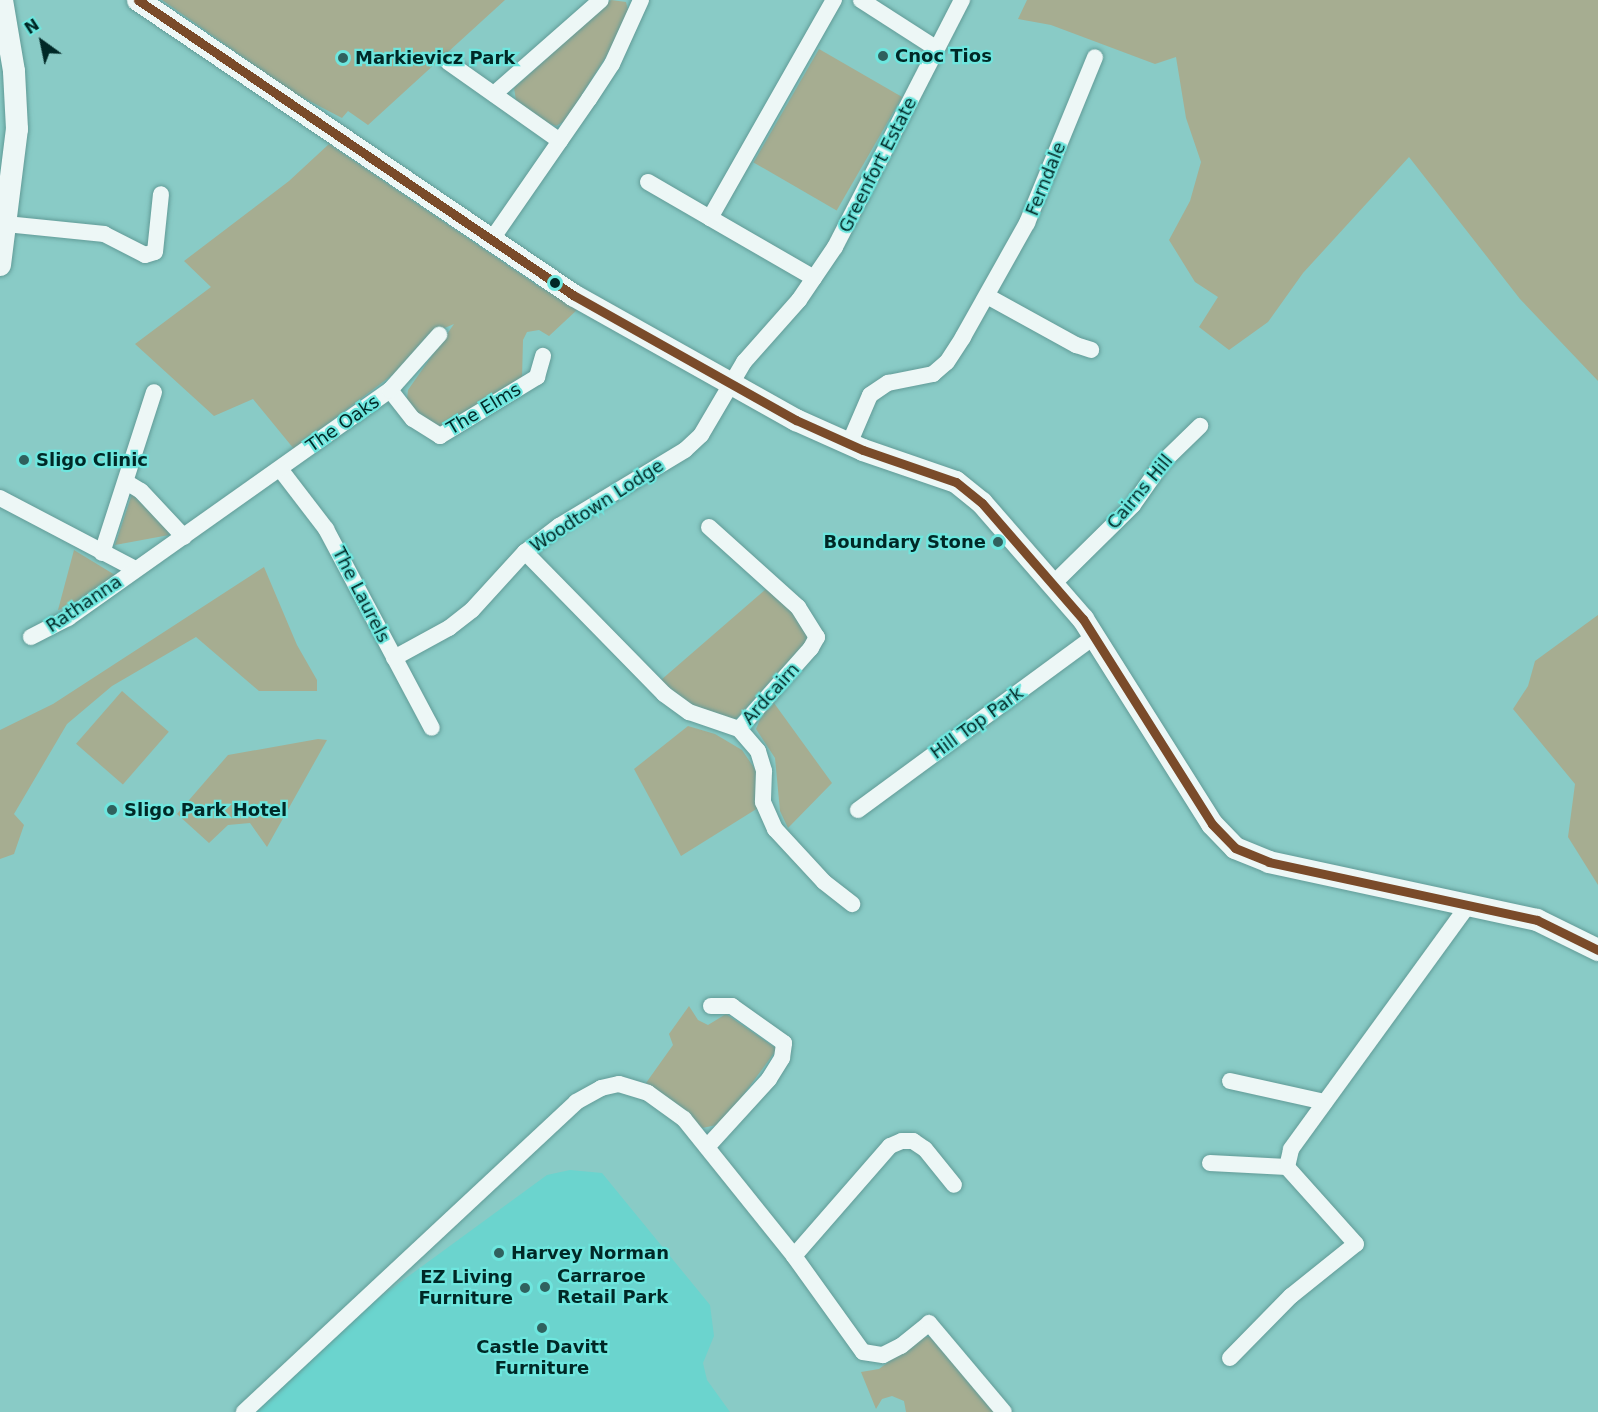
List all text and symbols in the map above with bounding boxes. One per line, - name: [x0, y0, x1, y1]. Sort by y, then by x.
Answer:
- north arrow: [12, 12, 72, 72]
- text: N: [21, 15, 43, 38]
- place label: Cnoc Tios: [895, 45, 992, 67]
- place label: Markievicz Park: [355, 47, 515, 69]
- marker: Cnoc Tios: [876, 49, 890, 63]
- marker: Markievicz Park: [336, 51, 350, 65]
- street label: Greenfort Estate: [835, 94, 921, 236]
- street label: Ferndale: [1021, 139, 1071, 219]
- unlabelled marker: [549, 277, 561, 289]
- street label: The Elms: [443, 379, 525, 439]
- street label: The Oaks: [302, 391, 384, 457]
- place label: Sligo Clinic: [36, 449, 148, 471]
- street label: Cairns Hill: [1103, 450, 1177, 534]
- marker: Sligo Clinic: [17, 453, 31, 467]
- street label: Woodtown Lodge: [526, 455, 668, 557]
- place label: Boundary Stone: [823, 531, 986, 553]
- marker: Boundary Stone: [991, 535, 1005, 549]
- street label: The Laurels: [328, 544, 394, 646]
- street label: Rathanna: [42, 571, 126, 637]
- street label: Ardcairn: [738, 659, 804, 729]
- street label: Hill Top Park: [926, 682, 1028, 764]
- place label: Sligo Park Hotel: [124, 799, 287, 821]
- marker: Sligo Park Hotel: [105, 803, 119, 817]
- place label: Harvey Norman: [511, 1242, 669, 1264]
- marker: Harvey Norman: [492, 1246, 506, 1260]
- place label: Carraroe Retail Park: [557, 1266, 668, 1308]
- place label: EZ Living Furniture: [418, 1267, 513, 1310]
- marker: Carraroe Retail Park: [538, 1280, 552, 1294]
- marker: EZ Living Furniture: [518, 1281, 532, 1295]
- marker: Castle Davitt Furniture: [535, 1321, 549, 1335]
- place label: Castle Davitt Furniture: [476, 1337, 608, 1380]

